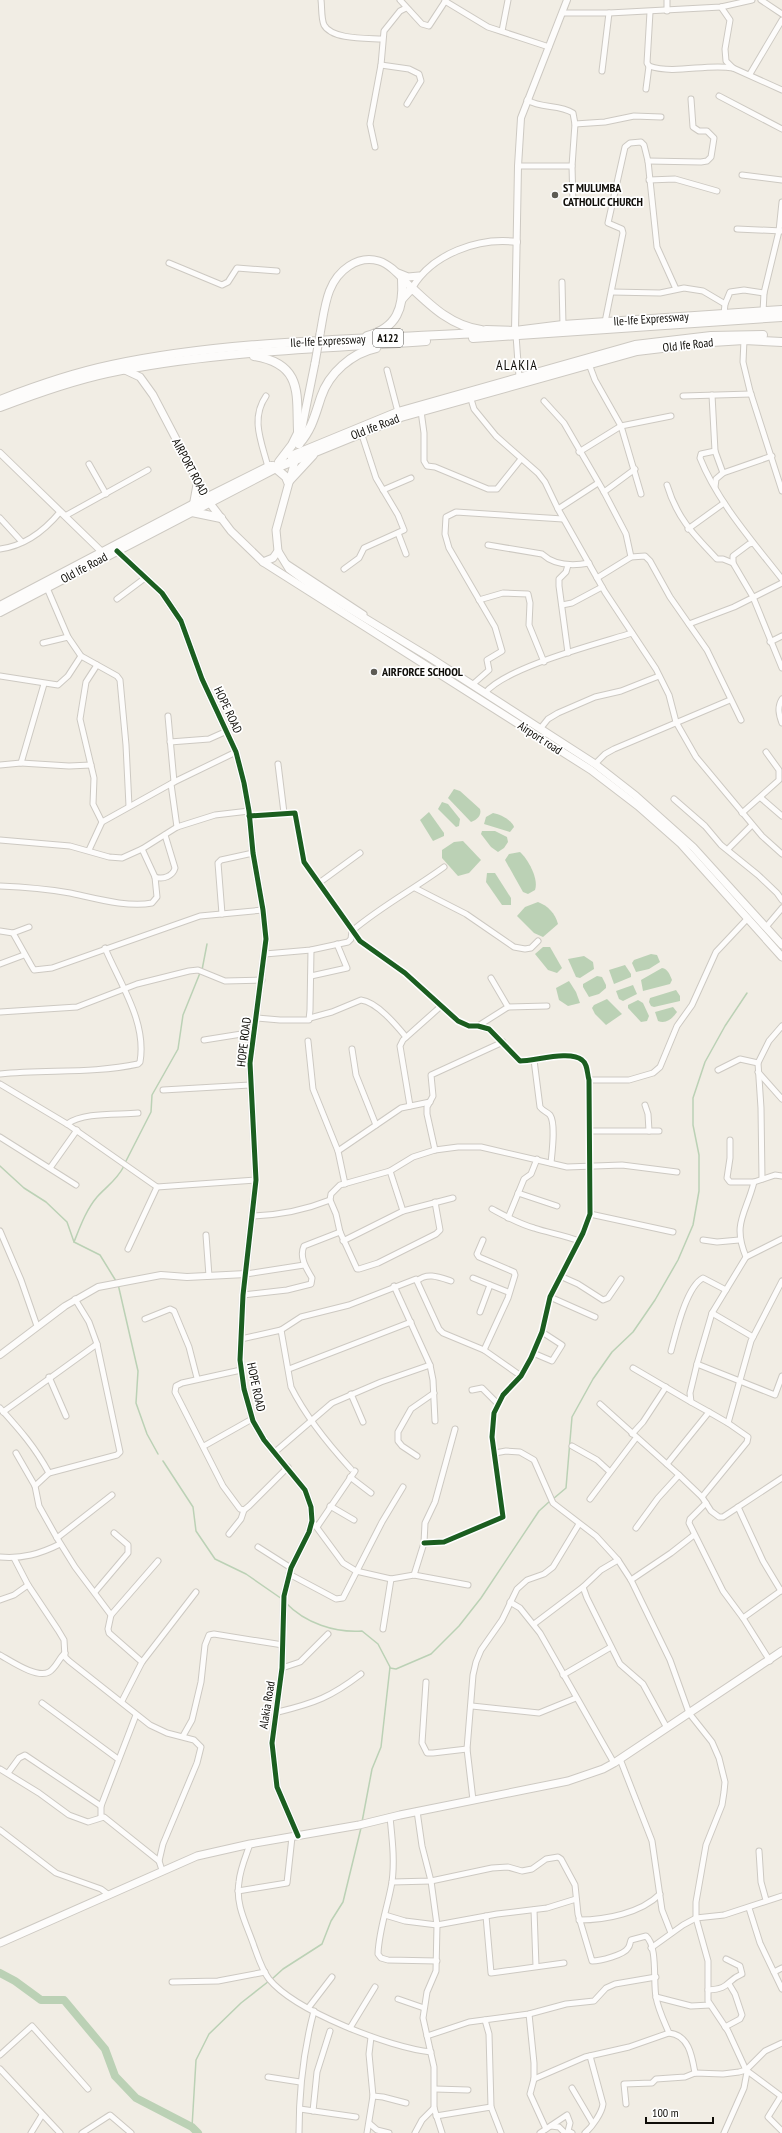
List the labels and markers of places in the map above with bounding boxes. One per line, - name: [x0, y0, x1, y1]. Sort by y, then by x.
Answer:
- place label: ST MULUMBA CATHOLIC CHURCH: [563, 180, 643, 209]
- marker: ST MULUMBA CATHOLIC CHURCH: [550, 190, 560, 200]
- place label: AIRFORCE SCHOOL: [381, 664, 463, 679]
- marker: AIRFORCE SCHOOL: [369, 667, 379, 677]

